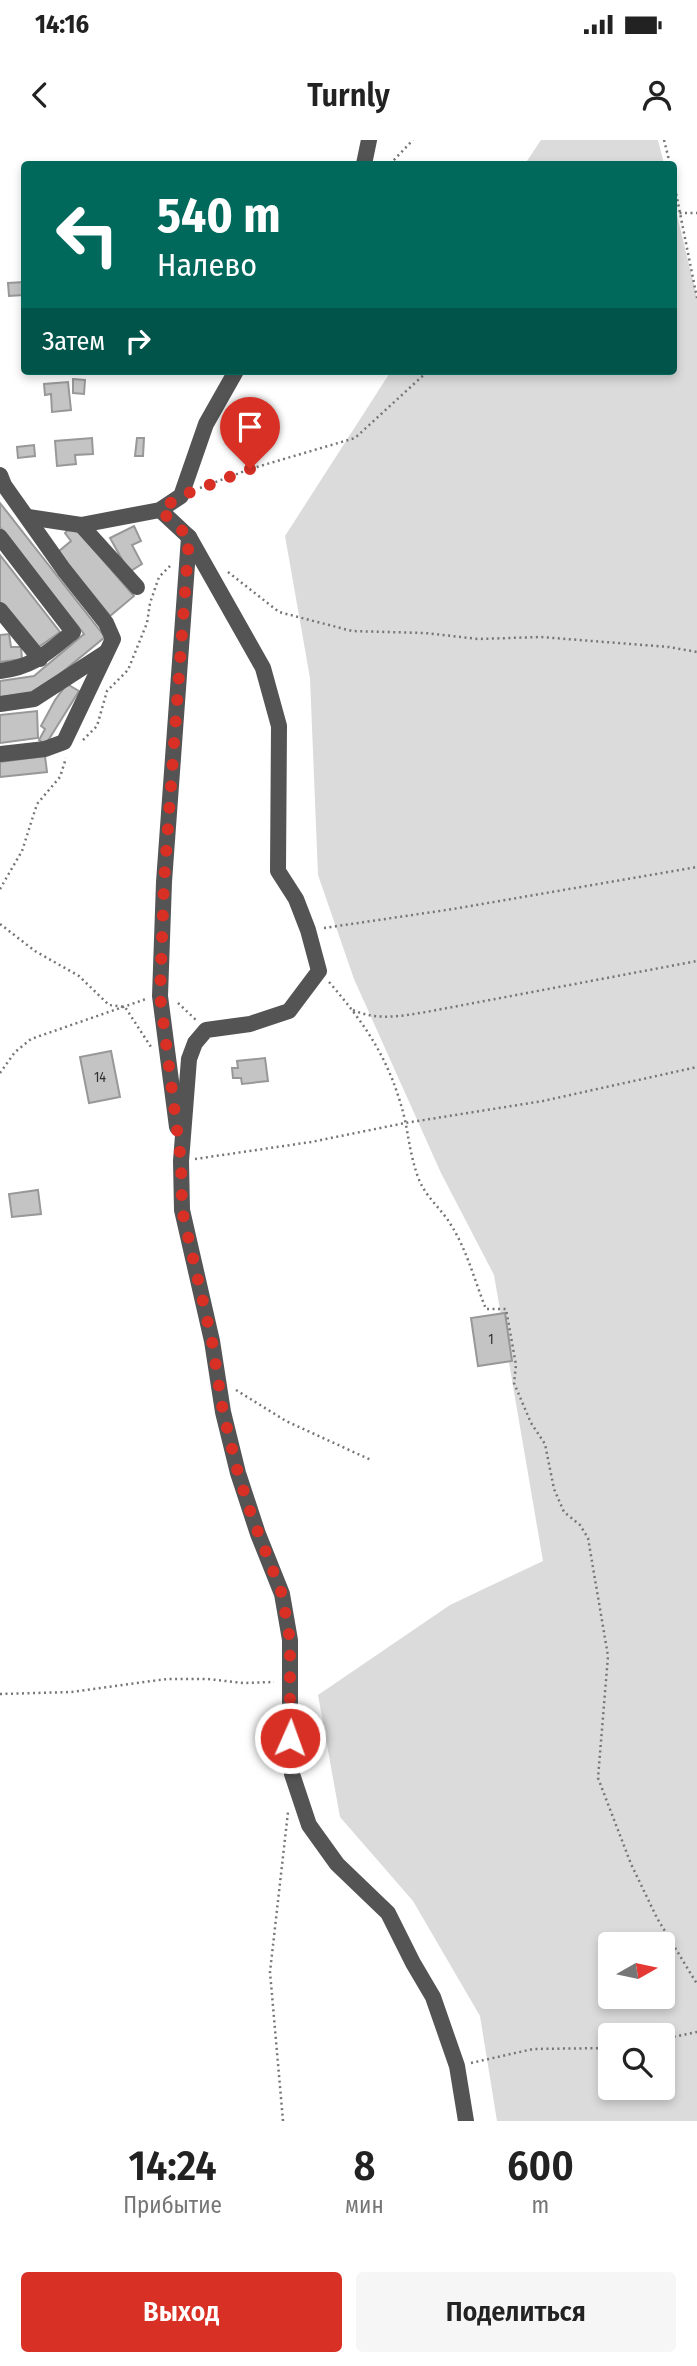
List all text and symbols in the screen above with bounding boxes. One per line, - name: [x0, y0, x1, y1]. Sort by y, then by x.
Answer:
- text: 14:16: [35, 9, 89, 40]
- icon: back: [21, 76, 59, 114]
- text: Turnly: [307, 76, 390, 114]
- icon: person: [638, 76, 676, 114]
- text: 540 m: [157, 186, 281, 245]
- icon: left: [42, 189, 133, 280]
- text: Налево: [157, 246, 257, 284]
- icon: right: [119, 322, 157, 360]
- text: Затем: [42, 326, 105, 357]
- pin: [220, 397, 280, 469]
- icon: arrive: [231, 408, 269, 446]
- house number: 14: [94, 1069, 106, 1086]
- house number: 1: [488, 1331, 494, 1348]
- position arrow: [253, 1701, 327, 1775]
- north arrow: [598, 1932, 676, 2009]
- map controls: [598, 1932, 675, 2100]
- button: search: [598, 2023, 675, 2100]
- text: 14:24: [129, 2141, 217, 2191]
- text: 8: [353, 2141, 375, 2191]
- text: 600: [507, 2141, 574, 2191]
- text: Прибытие: [123, 2191, 222, 2219]
- text: мин: [345, 2191, 384, 2219]
- text: m: [532, 2191, 549, 2219]
- button: Выход: [21, 2272, 342, 2352]
- button: Поделиться: [356, 2272, 676, 2352]

